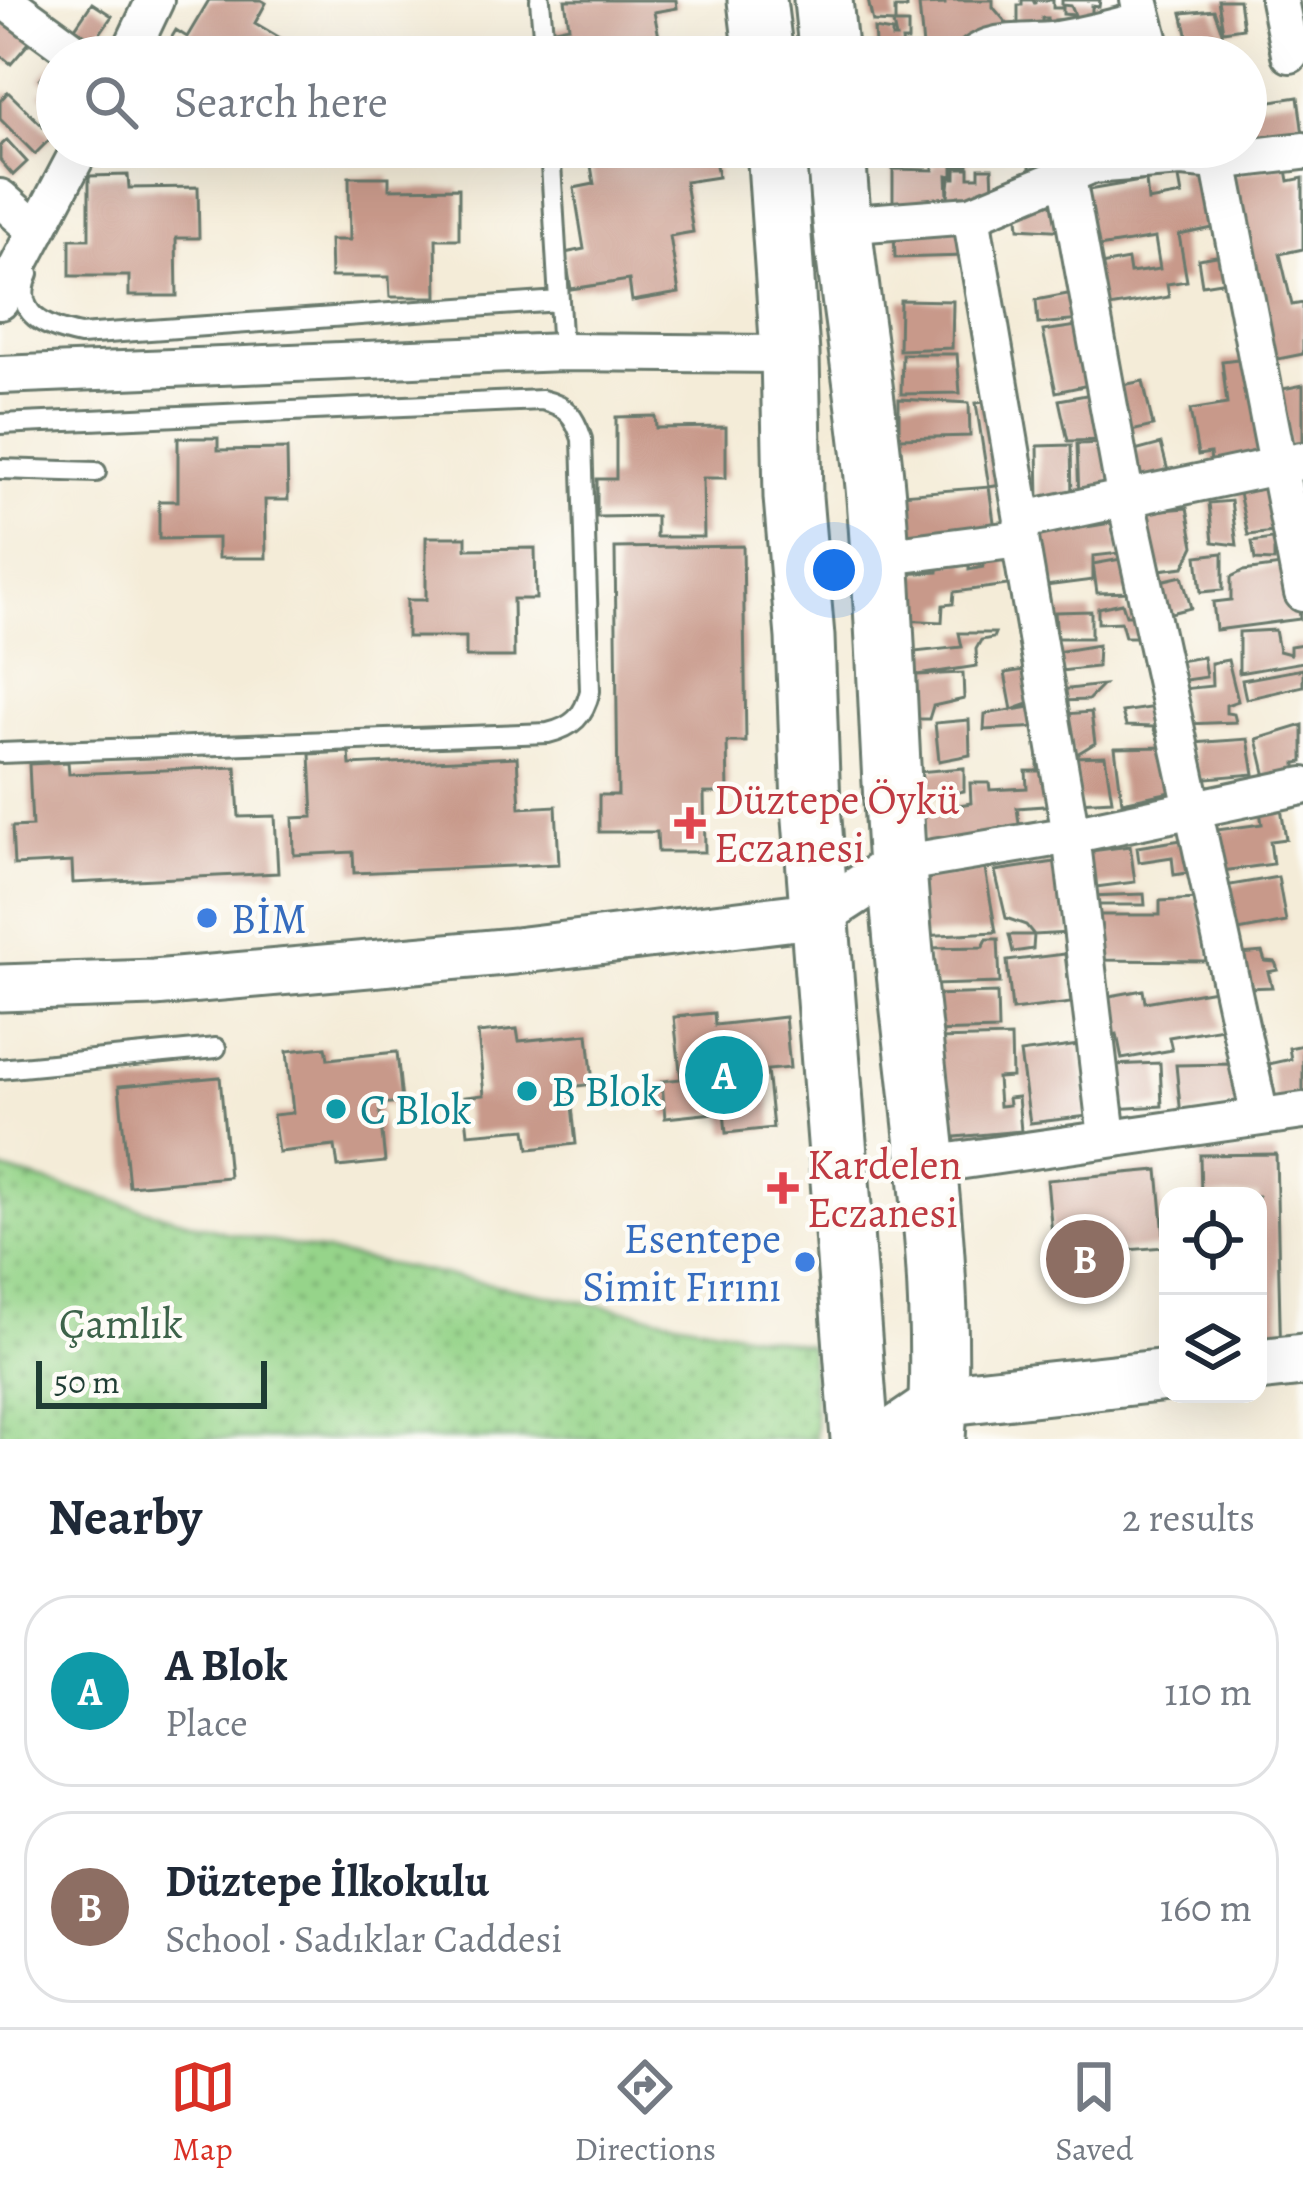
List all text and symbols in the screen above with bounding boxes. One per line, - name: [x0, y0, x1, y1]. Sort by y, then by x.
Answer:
- search box: [36, 36, 1267, 168]
- icon: search: [78, 69, 144, 135]
- text: Search here: [174, 71, 388, 133]
- your location: [804, 540, 864, 600]
- place label: Düztepe Öykü Eczanesi: [714, 771, 960, 876]
- marker: Düztepe Öykü Eczanesi: [677, 810, 703, 836]
- place label: BİM: [231, 890, 307, 947]
- marker: BİM: [194, 905, 220, 931]
- pin: A: [685, 1030, 763, 1120]
- place label: B Blok: [551, 1063, 662, 1120]
- marker: B Blok: [514, 1078, 540, 1104]
- place label: C Blok: [360, 1081, 472, 1138]
- marker: C Blok: [323, 1096, 349, 1122]
- place label: Kardelen Eczanesi: [807, 1136, 962, 1241]
- marker: Kardelen Eczanesi: [770, 1175, 796, 1201]
- map controls: [1159, 1187, 1267, 1403]
- button: locate: [1159, 1187, 1267, 1295]
- place label: Esentepe Simit Fırını: [582, 1210, 781, 1315]
- pin: B: [1046, 1214, 1124, 1304]
- marker: Esentepe Simit Fırını: [792, 1249, 818, 1275]
- park label: Çamlık: [59, 1295, 183, 1352]
- button: layers: [1159, 1295, 1267, 1403]
- scale bar: [36, 1355, 267, 1408]
- text: 50 m: [54, 1359, 120, 1404]
- text: Nearby: [48, 1482, 202, 1552]
- text: 2 results: [1122, 1491, 1255, 1544]
- text: A Blok: [165, 1634, 288, 1696]
- text: A: [78, 1665, 102, 1718]
- text: 110 m: [1164, 1665, 1252, 1718]
- text: Place: [165, 1696, 248, 1749]
- text: Düztepe İlkokulu: [165, 1850, 489, 1912]
- text: B: [78, 1881, 102, 1934]
- text: 160 m: [1160, 1881, 1252, 1934]
- text: School · Sadıklar Caddesi: [165, 1912, 562, 1965]
- tab: Map: [170, 2054, 236, 2171]
- tab: Directions: [575, 2054, 716, 2171]
- tab: Saved: [1055, 2054, 1133, 2171]

